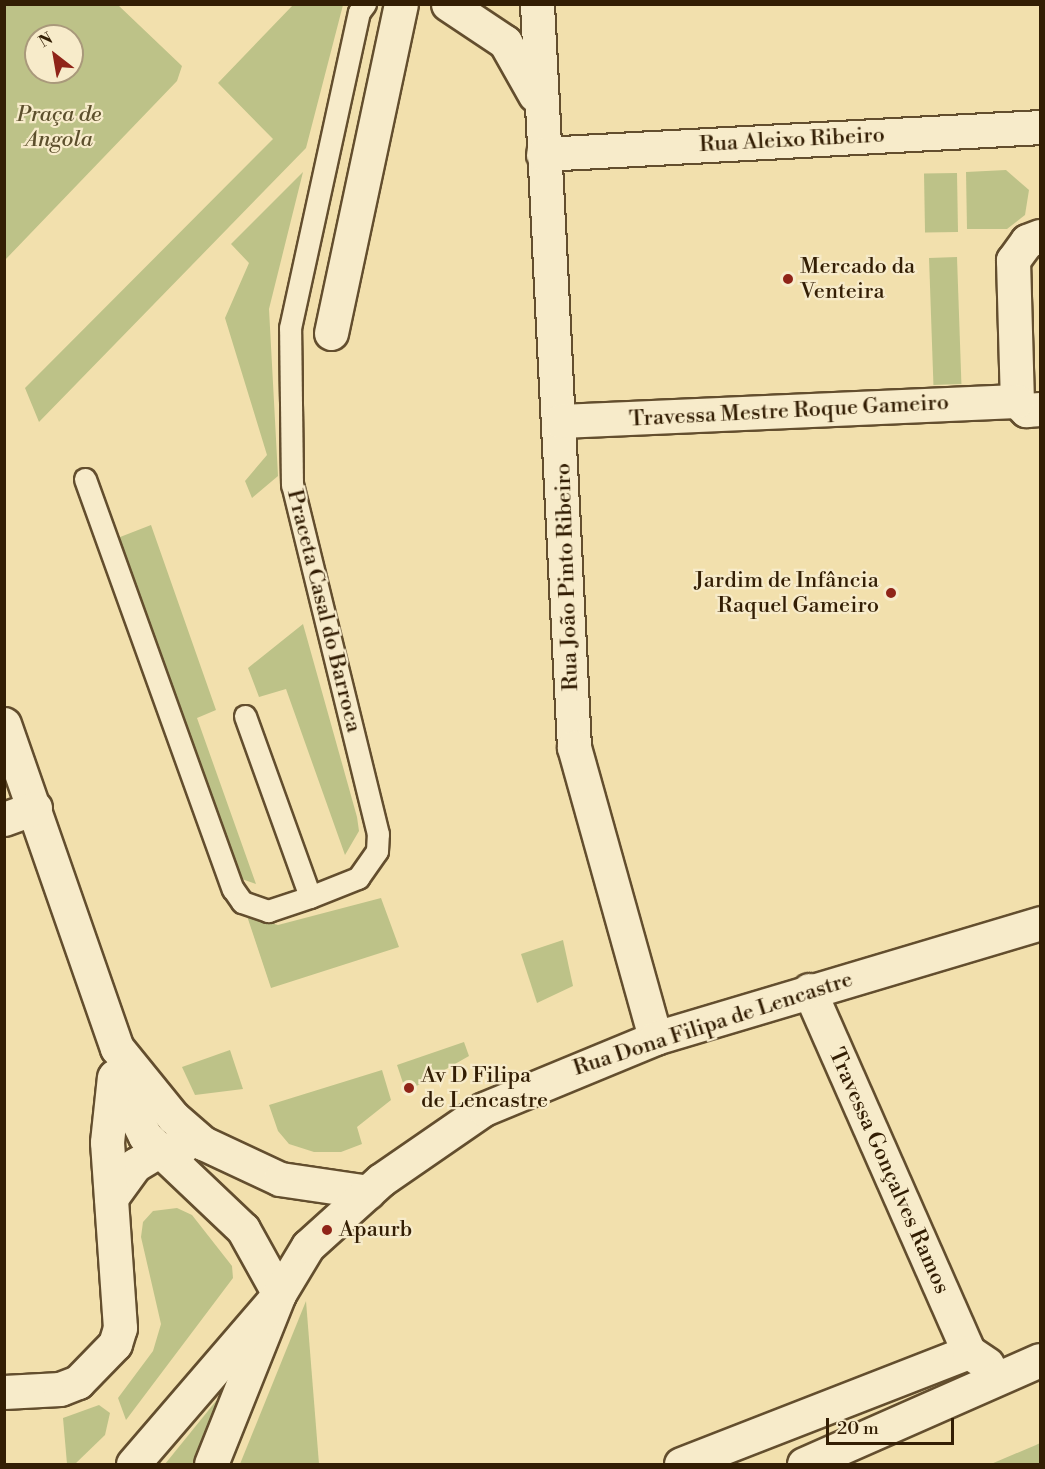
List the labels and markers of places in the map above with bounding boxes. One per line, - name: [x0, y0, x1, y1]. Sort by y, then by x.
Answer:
- place label: Mercado da Venteira: [800, 253, 915, 304]
- marker: Mercado da Venteira: [781, 272, 795, 286]
- place label: Jardim de Infância Raquel Gameiro: [694, 567, 879, 618]
- marker: Jardim de Infância Raquel Gameiro: [884, 586, 898, 600]
- place label: Av D Filipa de Lencastre: [421, 1062, 548, 1114]
- marker: Av D Filipa de Lencastre: [402, 1081, 416, 1095]
- place label: Apaurb: [339, 1217, 412, 1243]
- marker: Apaurb: [320, 1223, 334, 1237]

